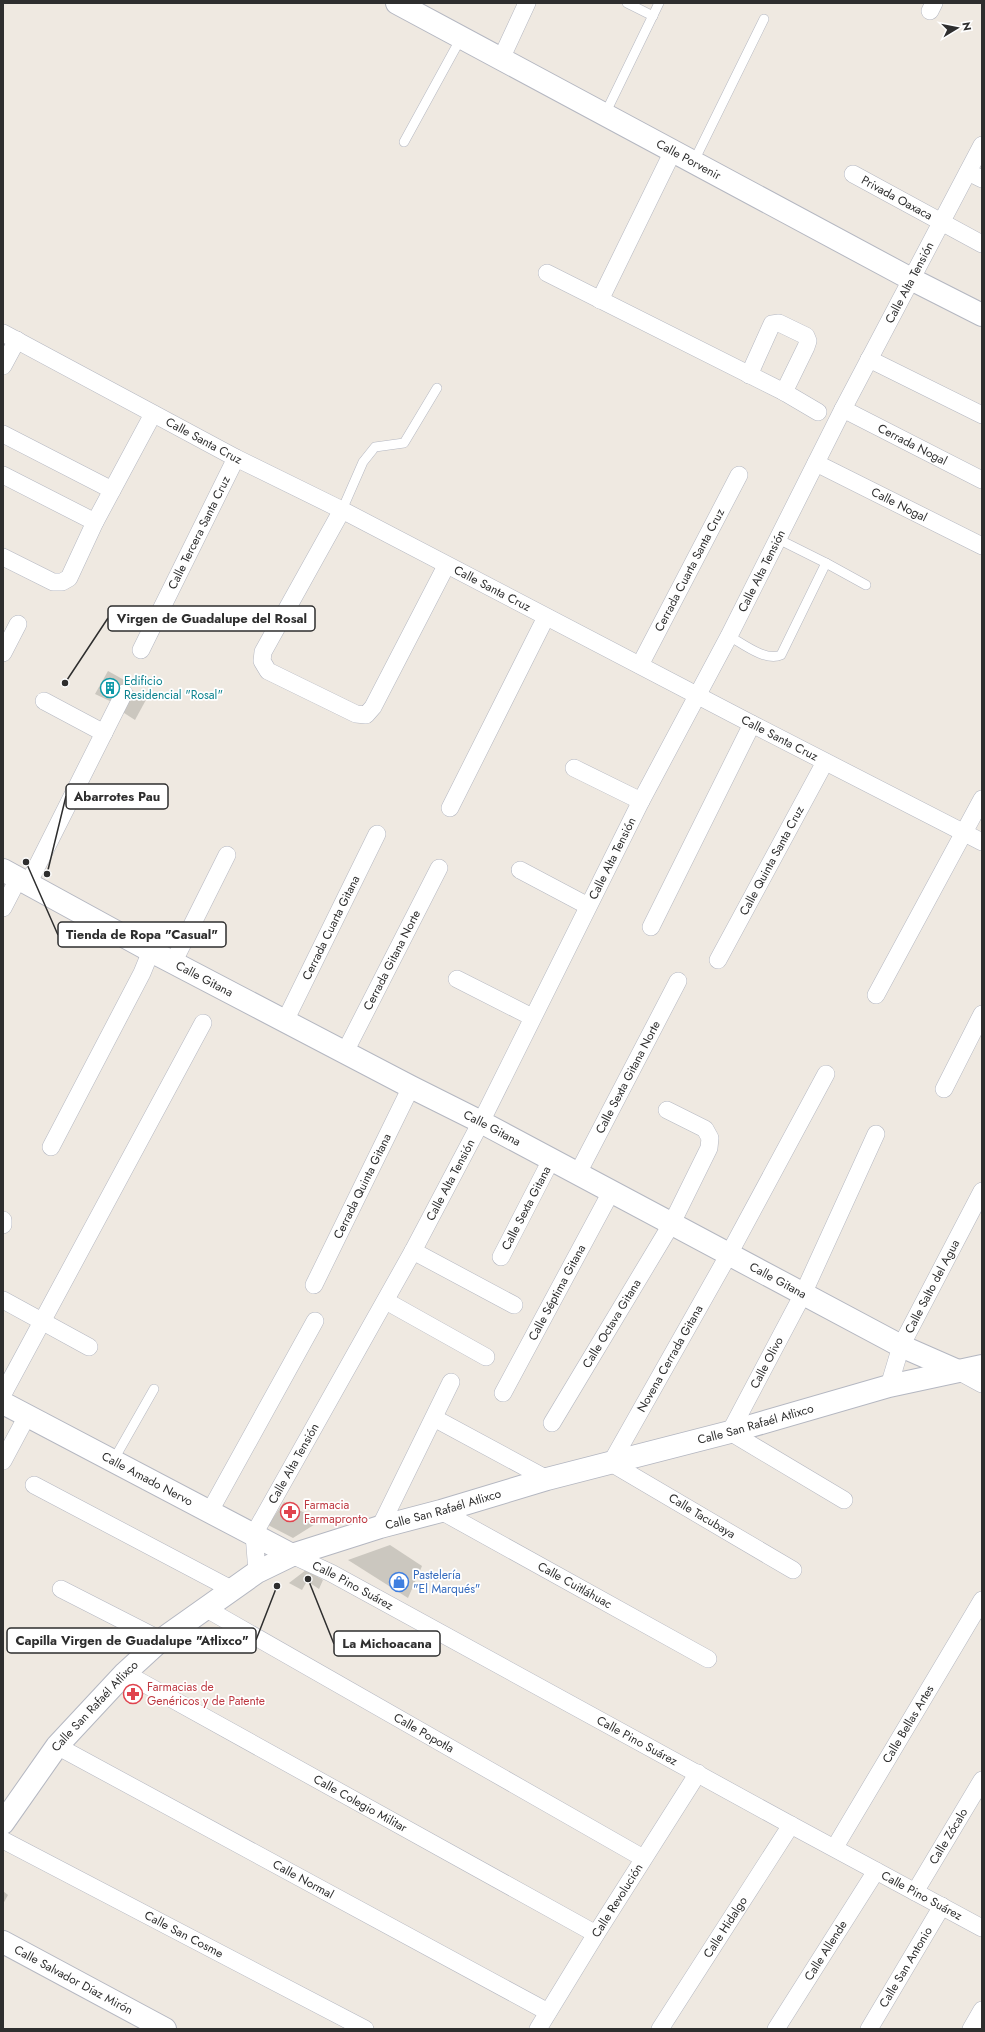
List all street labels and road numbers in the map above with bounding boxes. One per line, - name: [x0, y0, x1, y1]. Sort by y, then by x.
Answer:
- street label: Calle Porvenir: [653, 135, 725, 185]
- street label: Privada Oaxaca: [858, 171, 936, 225]
- street label: Calle Alta Tensión: [881, 239, 938, 327]
- street label: Calle Santa Cruz: [162, 413, 246, 469]
- street label: Cerrada Nogal: [875, 419, 950, 470]
- street label: Calle Tercera Santa Cruz: [163, 472, 235, 592]
- street label: Calle Nogal: [868, 483, 930, 526]
- street label: Cerrada Cuarta Santa Cruz: [650, 505, 729, 635]
- street label: Calle Alta Tensión: [733, 527, 790, 615]
- street label: Calle Santa Cruz: [451, 561, 534, 616]
- street label: Calle Santa Cruz: [738, 711, 822, 766]
- street label: Calle Quinta Santa Cruz: [735, 802, 809, 919]
- street label: Calle Alta Tensión: [584, 814, 640, 903]
- street label: Cerrada Cuarta Gitana: [298, 872, 364, 983]
- street label: Cerrada Gitana Norte: [359, 907, 425, 1014]
- street label: Calle Gitana: [173, 956, 236, 1002]
- street label: Calle Sexta Gitana Norte: [591, 1018, 665, 1137]
- street label: Calle Gitana: [460, 1106, 524, 1151]
- street label: Cerrada Quinta Gitana: [329, 1130, 396, 1242]
- street label: Calle Alta Tensión: [421, 1136, 479, 1224]
- street label: Calle Sexta Gitana: [497, 1163, 555, 1253]
- street label: Calle Salto del Agua: [900, 1236, 964, 1337]
- street label: Calle Séptima Gitana: [524, 1241, 590, 1344]
- street label: Calle Gitana: [746, 1258, 810, 1303]
- street label: Calle Octava Gitana: [578, 1275, 646, 1371]
- street label: Novena Cerrada Gitana: [632, 1301, 708, 1416]
- street label: Calle Olivo: [745, 1333, 788, 1392]
- street label: Calle San Rafaél Atlixco: [696, 1399, 816, 1449]
- street label: Calle Alta Tensión: [264, 1420, 324, 1507]
- street label: Calle Amado Nervo: [98, 1447, 197, 1511]
- street label: Calle San Rafaél Atlixco: [383, 1484, 504, 1534]
- street label: Calle Tacubaya: [665, 1489, 739, 1543]
- street label: Calle Pino Suárez: [309, 1557, 397, 1615]
- street label: Calle Cuitláhuac: [534, 1557, 616, 1613]
- street label: Calle San Rafaél Atlixco: [47, 1656, 143, 1755]
- street label: Calle Bellas Artes: [878, 1682, 938, 1767]
- street label: Calle Popotla: [390, 1709, 458, 1757]
- street label: Calle Pino Suárez: [593, 1711, 681, 1770]
- street label: Calle Colegio Militar: [310, 1770, 411, 1837]
- street label: Calle Zócalo: [924, 1804, 972, 1868]
- street label: Calle Normal: [269, 1855, 337, 1903]
- street label: Calle Revolución: [587, 1860, 647, 1941]
- street label: Calle Pino Suárez: [878, 1866, 966, 1925]
- street label: Calle Hidalgo: [699, 1893, 752, 1961]
- street label: Calle San Cosme: [141, 1906, 226, 1962]
- street label: Calle Allende: [800, 1917, 852, 1984]
- street label: Calle San Antonio: [875, 1923, 937, 2011]
- street label: Calle Salvador Díaz Mirón: [11, 1941, 136, 2019]

